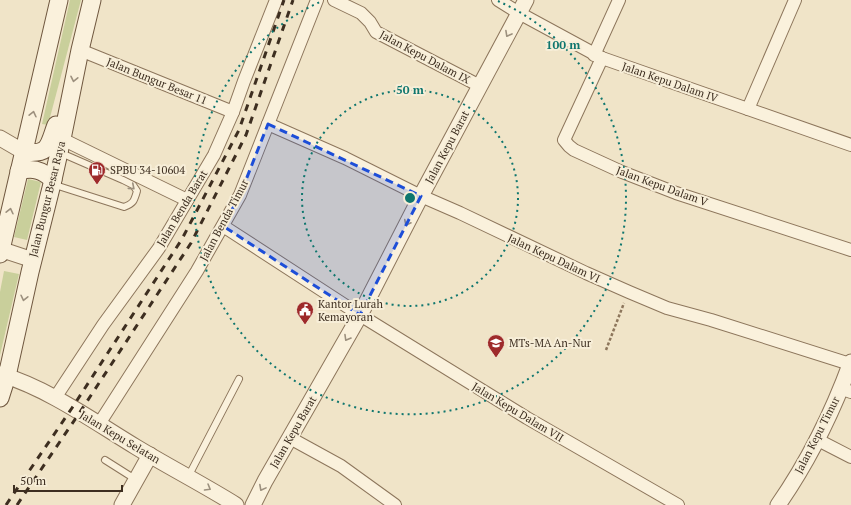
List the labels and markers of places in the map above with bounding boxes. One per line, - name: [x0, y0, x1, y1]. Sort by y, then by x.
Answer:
- fuel station icon: SPBU 34-10604: [87, 160, 107, 185]
- place label: SPBU 34-10604: [110, 163, 185, 177]
- centre of rings: [403, 191, 417, 205]
- place label: Kantor Lurah Kemayoran: [318, 297, 383, 324]
- public building icon: Kantor Lurah Kemayoran: [295, 300, 315, 325]
- school or university icon: MTs-MA An-Nur: [486, 333, 506, 358]
- place label: MTs-MA An-Nur: [509, 336, 592, 350]

